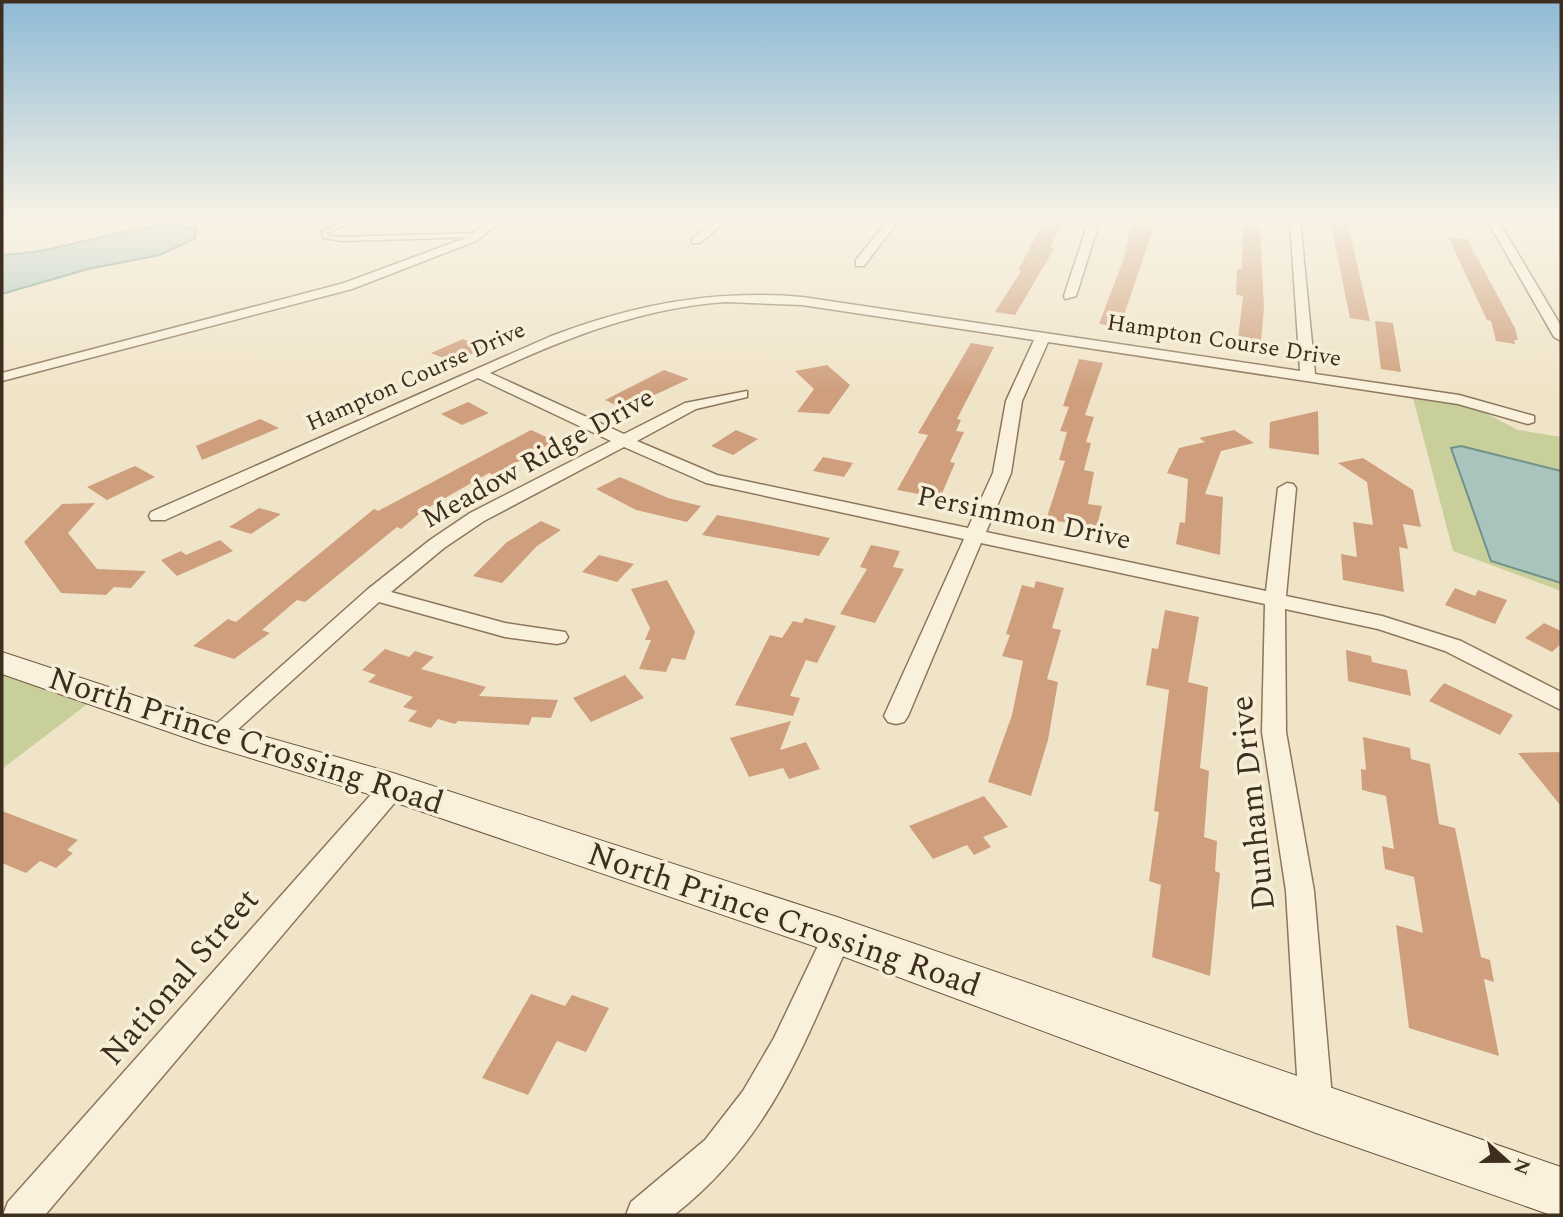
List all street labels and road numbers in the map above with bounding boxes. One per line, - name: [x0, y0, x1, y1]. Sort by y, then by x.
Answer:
- street label: Hampton Course Drive: [1104, 305, 1344, 377]
- street label: Hampton Course Drive: [301, 313, 531, 441]
- street label: Meadow Ridge Drive: [414, 376, 662, 540]
- street label: Persimmon Drive: [913, 474, 1135, 562]
- street label: North Prince Crossing Road: [42, 653, 450, 829]
- street label: Dunham Drive: [1217, 693, 1289, 913]
- street label: North Prince Crossing Road: [581, 829, 987, 1011]
- street label: National Street: [88, 877, 272, 1077]

